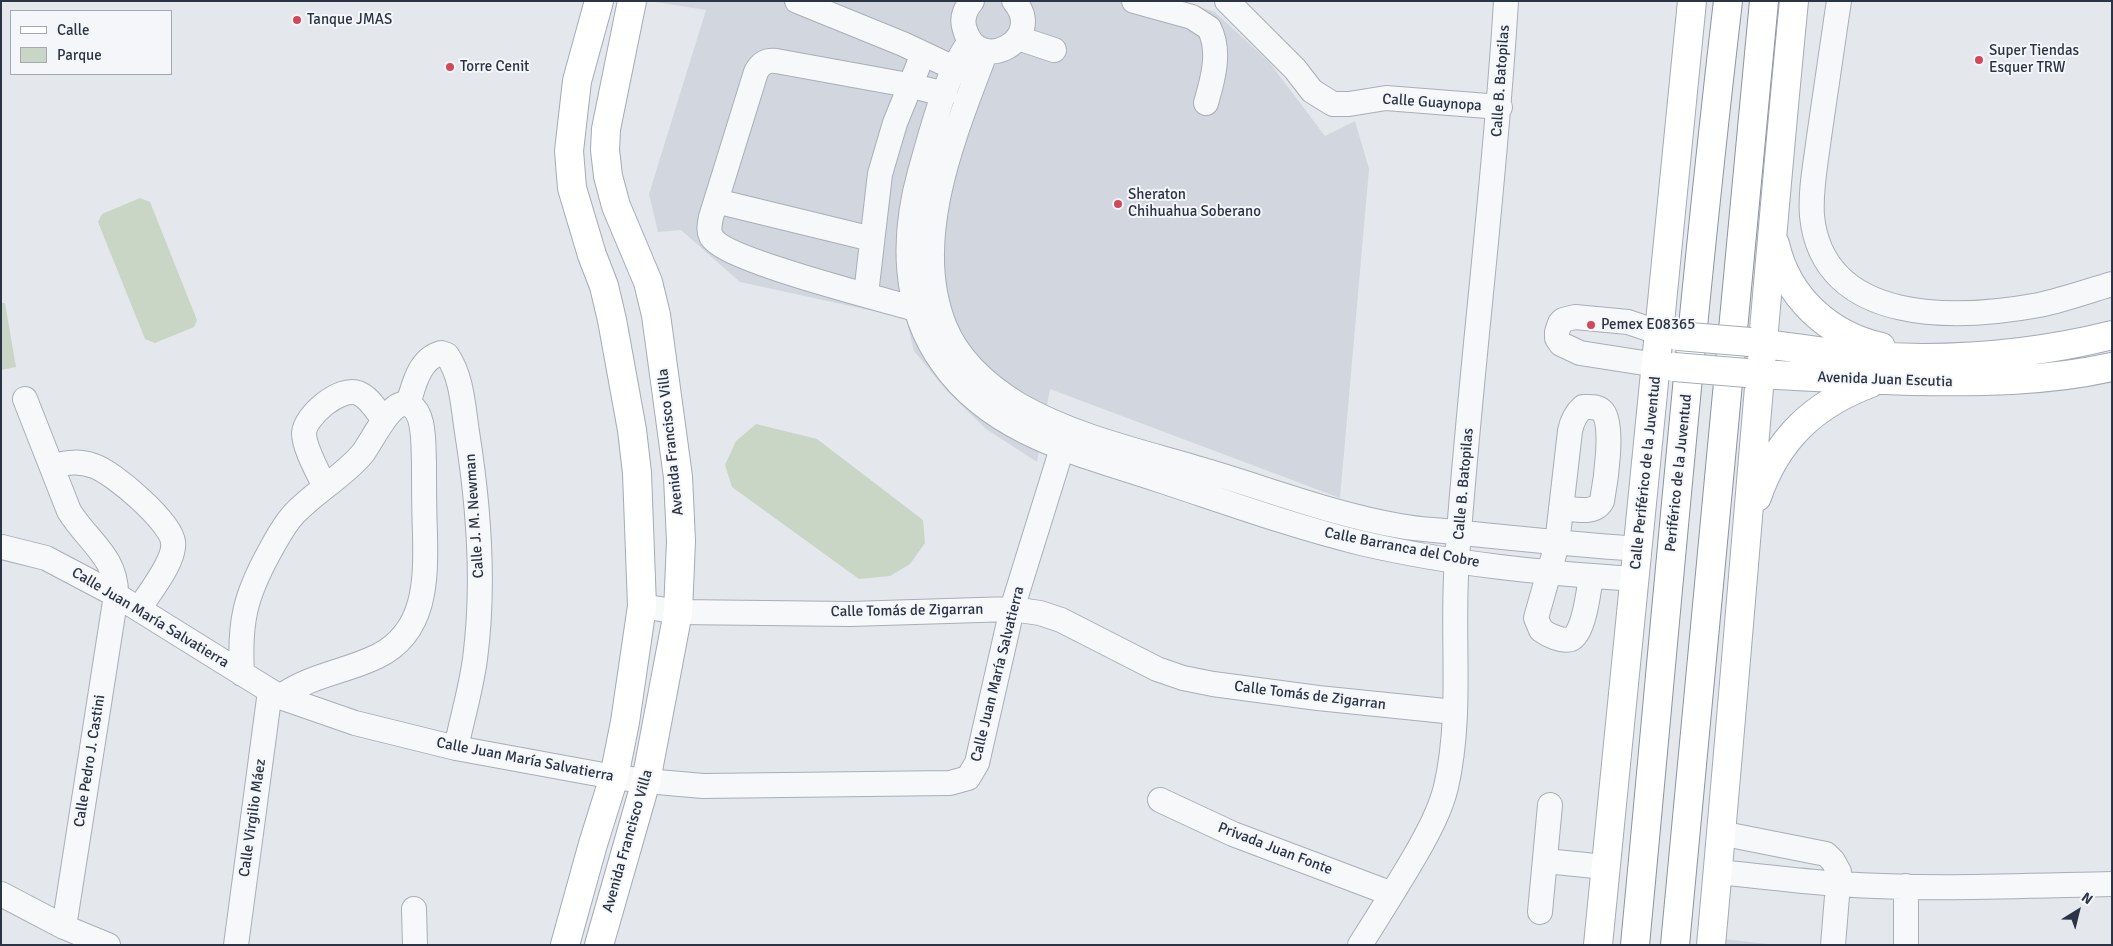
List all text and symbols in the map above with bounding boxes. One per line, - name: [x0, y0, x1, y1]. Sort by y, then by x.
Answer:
- legend: [10, 10, 172, 75]
- place label: Tanque JMAS: [307, 11, 392, 29]
- marker: Tanque JMAS: [291, 14, 303, 26]
- text: Calle: [57, 21, 90, 39]
- street label: Calle B. Batopilas: [1488, 24, 1514, 138]
- place label: Super Tiendas Esquer TRW: [1989, 42, 2079, 77]
- text: Parque: [57, 46, 102, 64]
- marker: Super Tiendas Esquer TRW: [1973, 54, 1985, 66]
- place label: Torre Cenit: [460, 58, 529, 76]
- marker: Torre Cenit: [444, 61, 456, 73]
- street label: Calle Guaynopa: [1382, 91, 1482, 115]
- place label: Sheraton Chihuahua Soberano: [1128, 186, 1261, 221]
- marker: Sheraton Chihuahua Soberano: [1112, 198, 1124, 210]
- place label: Pemex E08365: [1601, 316, 1695, 334]
- marker: Pemex E08365: [1585, 319, 1597, 331]
- street label: Avenida Francisco Villa: [654, 368, 688, 516]
- street label: Avenida Juan Escutia: [1817, 369, 1953, 391]
- street label: Calle Periférico de la Juventud: [1627, 375, 1665, 571]
- street label: Periférico de la Juventud: [1662, 393, 1696, 553]
- street label: Calle B. Batopilas: [1450, 427, 1478, 541]
- street label: Calle J. M. Newman: [462, 453, 488, 579]
- street label: Calle Barranca del Cobre: [1323, 524, 1481, 572]
- street label: Calle Juan María Salvatierra: [68, 564, 232, 672]
- street label: Calle Juan María Salvatierra: [967, 584, 1029, 764]
- street label: Calle Tomás de Zigarran: [830, 601, 984, 621]
- street label: Calle Tomás de Zigarran: [1233, 678, 1387, 714]
- street label: Calle Pedro J. Castini: [71, 693, 109, 829]
- street label: Calle Juan María Salvatierra: [435, 734, 615, 786]
- street label: Calle Virgilio Máez: [236, 758, 270, 878]
- street label: Avenida Francisco Villa: [599, 768, 657, 914]
- street label: Privada Juan Fonte: [1215, 819, 1335, 879]
- north arrow: [2053, 886, 2103, 936]
- text: N: [2078, 889, 2096, 908]

